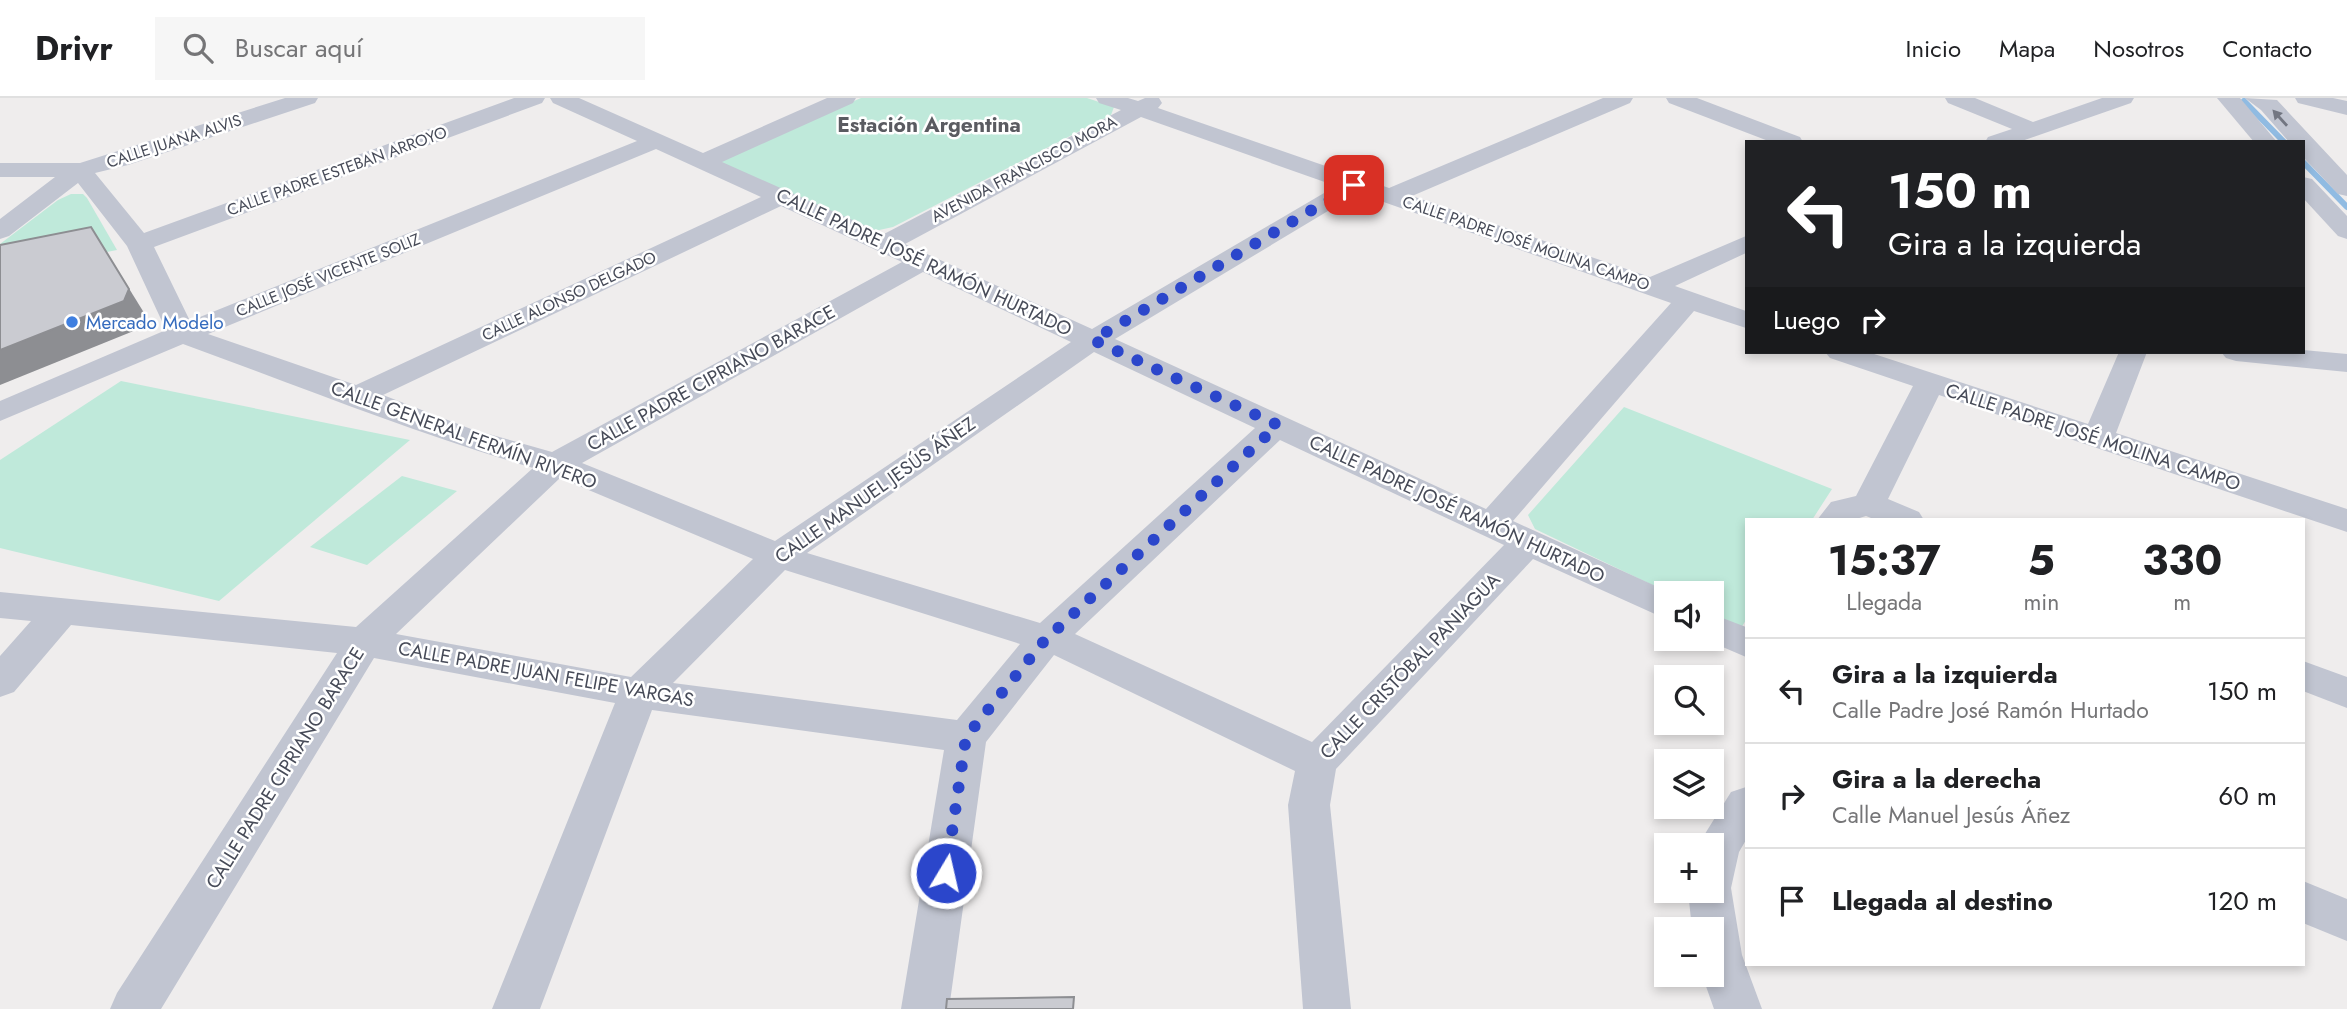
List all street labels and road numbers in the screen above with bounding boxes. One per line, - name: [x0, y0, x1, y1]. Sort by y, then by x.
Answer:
- street label: CALLE JUANA ALVIS: [103, 108, 245, 174]
- street label: AVENIDA FRANCISCO MORA: [927, 110, 1121, 228]
- street label: CALLE PADRE ESTEBAN ARROYO: [224, 120, 450, 222]
- street label: CALLE PADRE JOSÉ RAMÓN HURTADO: [772, 181, 1076, 343]
- street label: CALLE PADRE JOSÉ MOLINA CAMPO: [1399, 190, 1653, 296]
- street label: CALLE JOSÉ VICENTE SOLIZ: [232, 227, 424, 323]
- street label: CALLE ALONSO DELGADO: [478, 245, 660, 347]
- street label: CALLE PADRE CIPRIANO BARACE: [582, 298, 840, 458]
- street label: CALLE GENERAL FERMÍN RIVERO: [327, 374, 601, 496]
- street label: CALLE PADRE JOSÉ MOLINA CAMPO: [1942, 376, 2244, 498]
- street label: CALLE MANUEL JESÚS ÁÑEZ: [769, 410, 981, 570]
- street label: CALLE PADRE JOSÉ RAMÓN HURTADO: [1305, 428, 1609, 590]
- street label: CALLE CRISTÓBAL PANIAGUA: [1314, 567, 1507, 765]
- street label: CALLE PADRE JUAN FELIPE VARGAS: [396, 635, 696, 713]
- street label: CALLE PADRE CIPRIANO BARACE: [199, 642, 371, 894]

